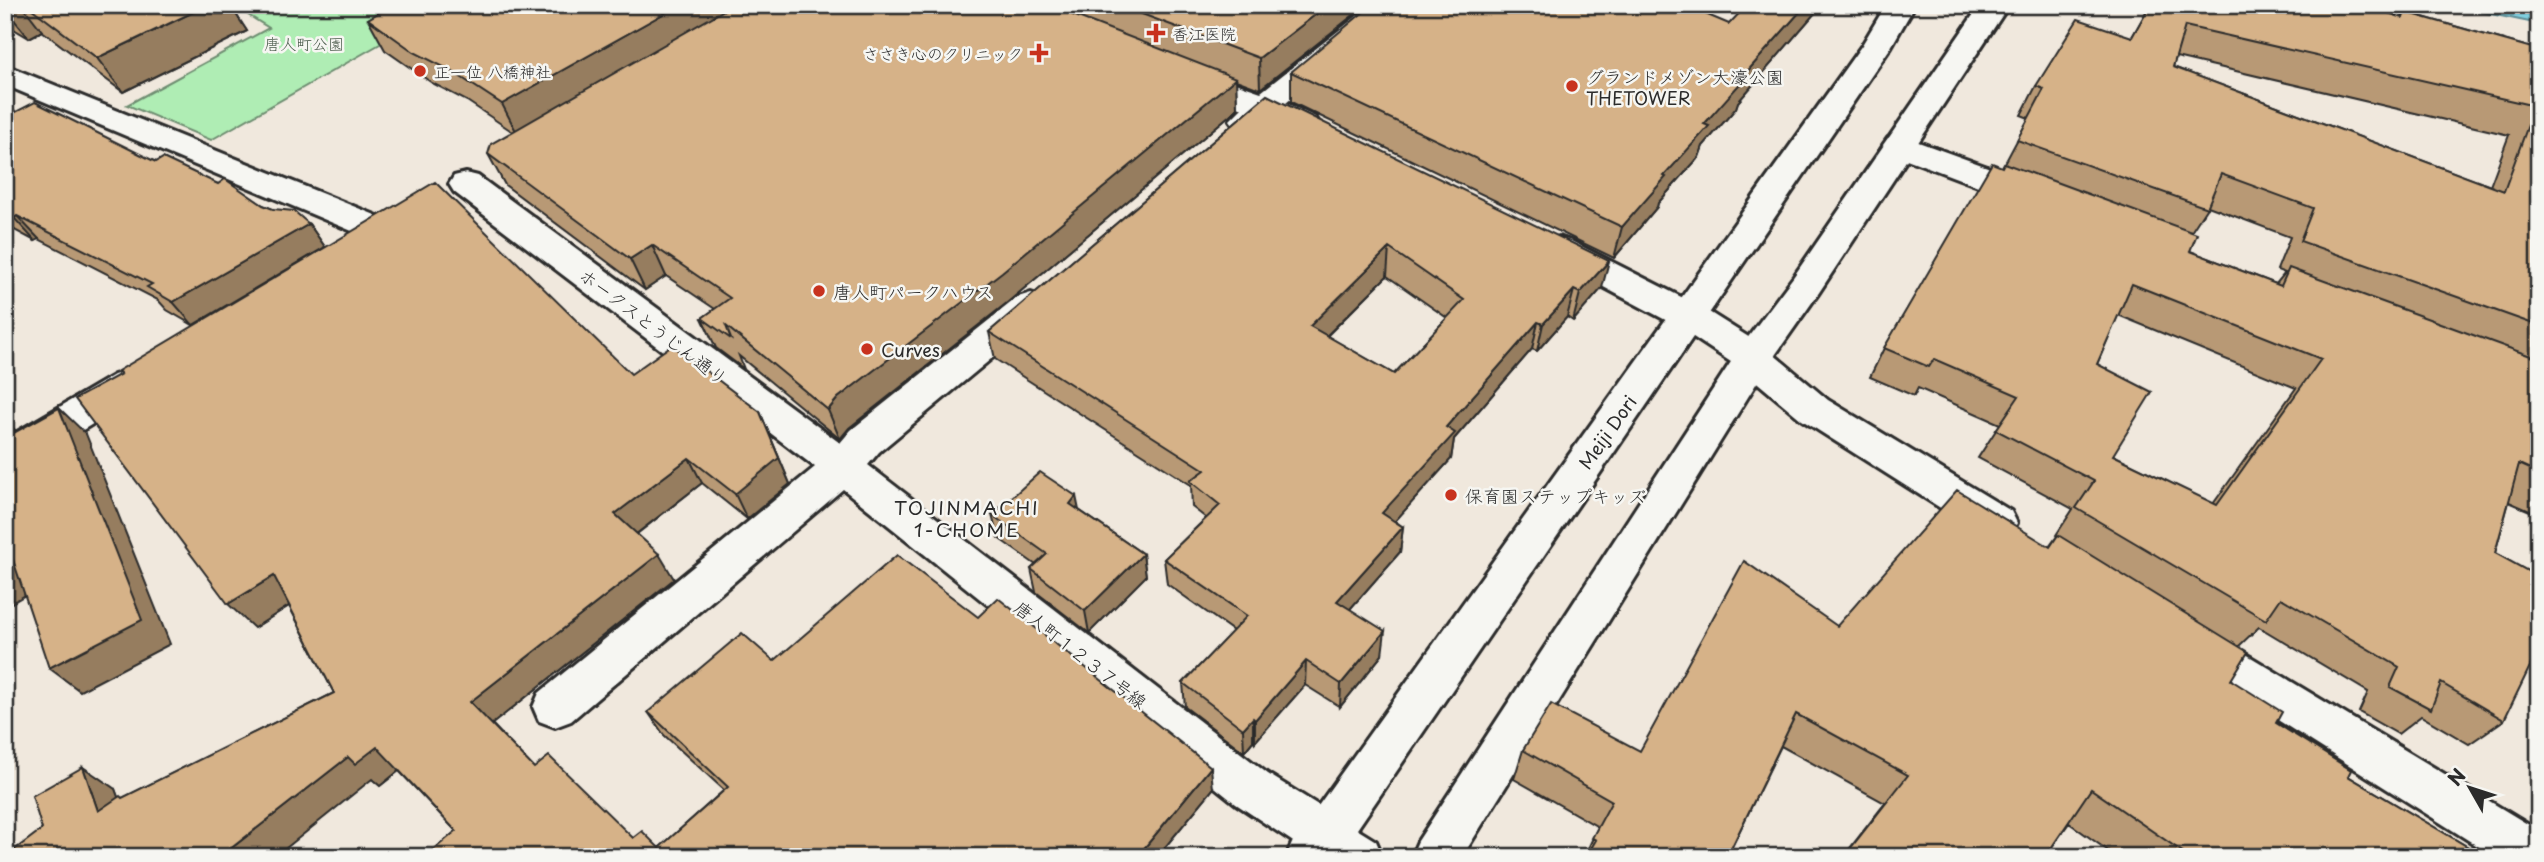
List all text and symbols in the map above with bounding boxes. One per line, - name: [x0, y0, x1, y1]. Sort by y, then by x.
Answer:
- place label: 香江医院: [1172, 21, 1236, 45]
- marker: 香江医院: [1146, 23, 1166, 43]
- park label: 唐人町公園: [264, 31, 344, 55]
- place label: ささき心のクリニック: [863, 41, 1023, 65]
- marker: ささき心のクリニック: [1029, 43, 1049, 63]
- place label: 正一位 八橋神社: [434, 59, 551, 83]
- marker: 正一位 八橋神社: [412, 63, 428, 79]
- place label: グランドメゾン大濠公園 THETOWER: [1586, 63, 1784, 111]
- marker: グランドメゾン大濠公園 THETOWER: [1564, 78, 1580, 94]
- street label: ホークスとうじん通り: [574, 261, 734, 391]
- place label: 唐人町パークハウス: [833, 278, 994, 305]
- marker: 唐人町パークハウス: [811, 283, 827, 299]
- place label: Curves: [881, 336, 940, 363]
- marker: Curves: [859, 341, 875, 357]
- street label: Meiji Dori: [1572, 389, 1642, 475]
- place label: 保育園ステップキッズ: [1465, 482, 1646, 509]
- marker: 保育園ステップキッズ: [1443, 487, 1459, 503]
- district label: TOJINMACHI 1-CHOME: [894, 493, 1040, 543]
- street label: 唐人町１２３７号線: [1009, 593, 1153, 715]
- north arrow: [2436, 754, 2506, 824]
- text: N: [2440, 762, 2472, 791]

